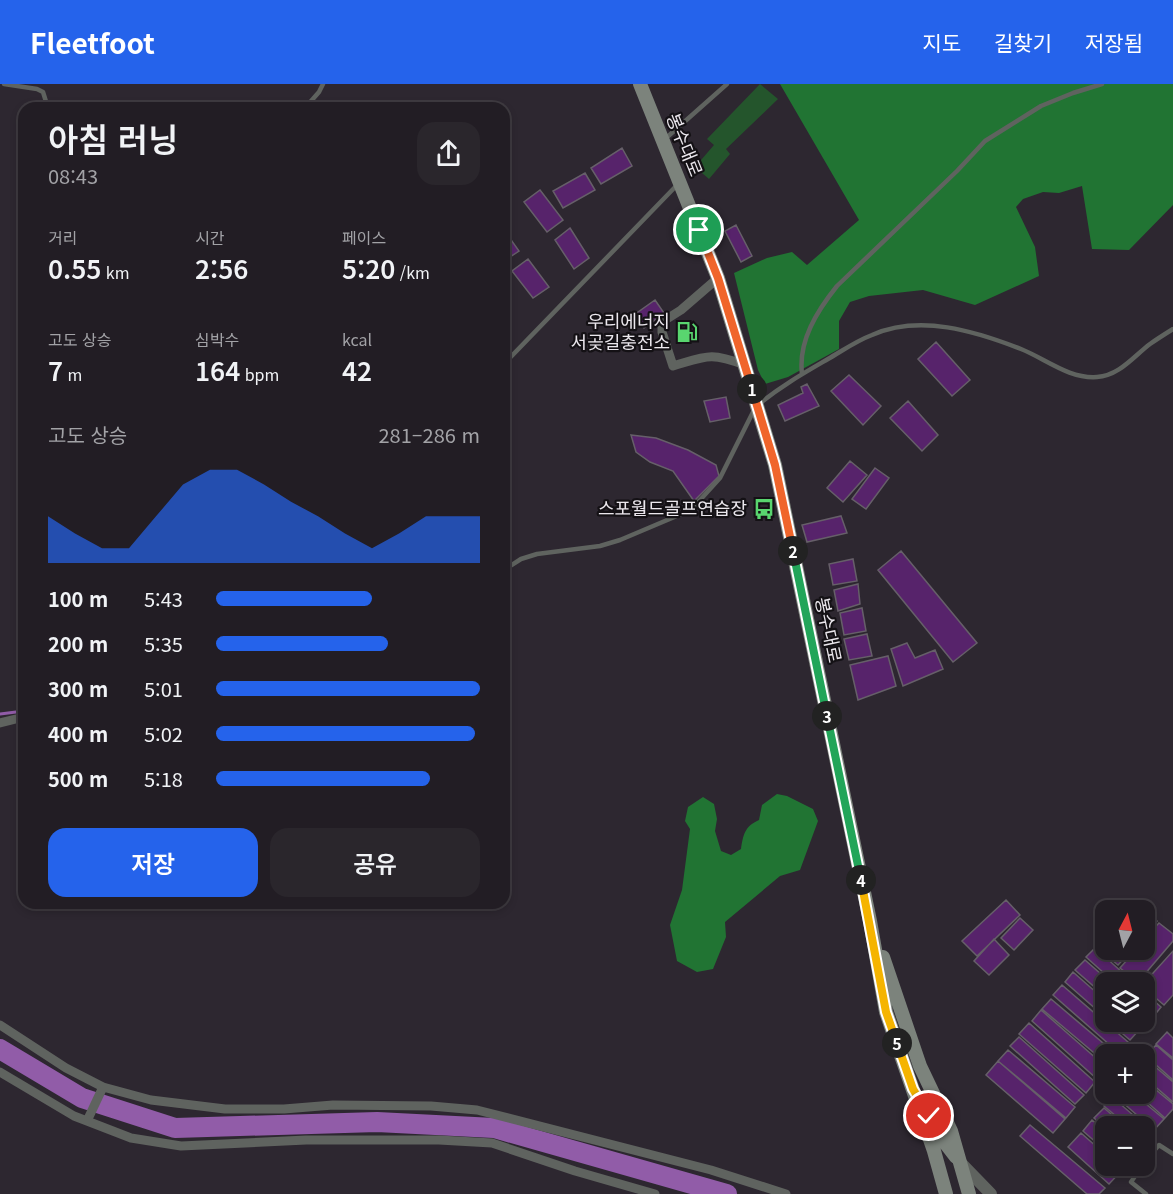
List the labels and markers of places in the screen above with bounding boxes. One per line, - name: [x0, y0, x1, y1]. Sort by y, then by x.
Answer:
- pin: [673, 204, 724, 255]
- place label: 우리에너지 서곶길충전소: [571, 307, 670, 354]
- fuel station icon: 우리에너지 서곶길충전소: [675, 320, 699, 344]
- pin: 1: [737, 374, 767, 404]
- place label: 스포월드골프연습장: [598, 494, 747, 520]
- bus stop icon: 스포월드골프연습장: [752, 497, 776, 521]
- pin: 2: [778, 536, 808, 566]
- pin: 3: [812, 701, 842, 731]
- pin: 4: [846, 865, 876, 895]
- pin: 5: [882, 1028, 912, 1058]
- pin: [903, 1090, 954, 1141]

